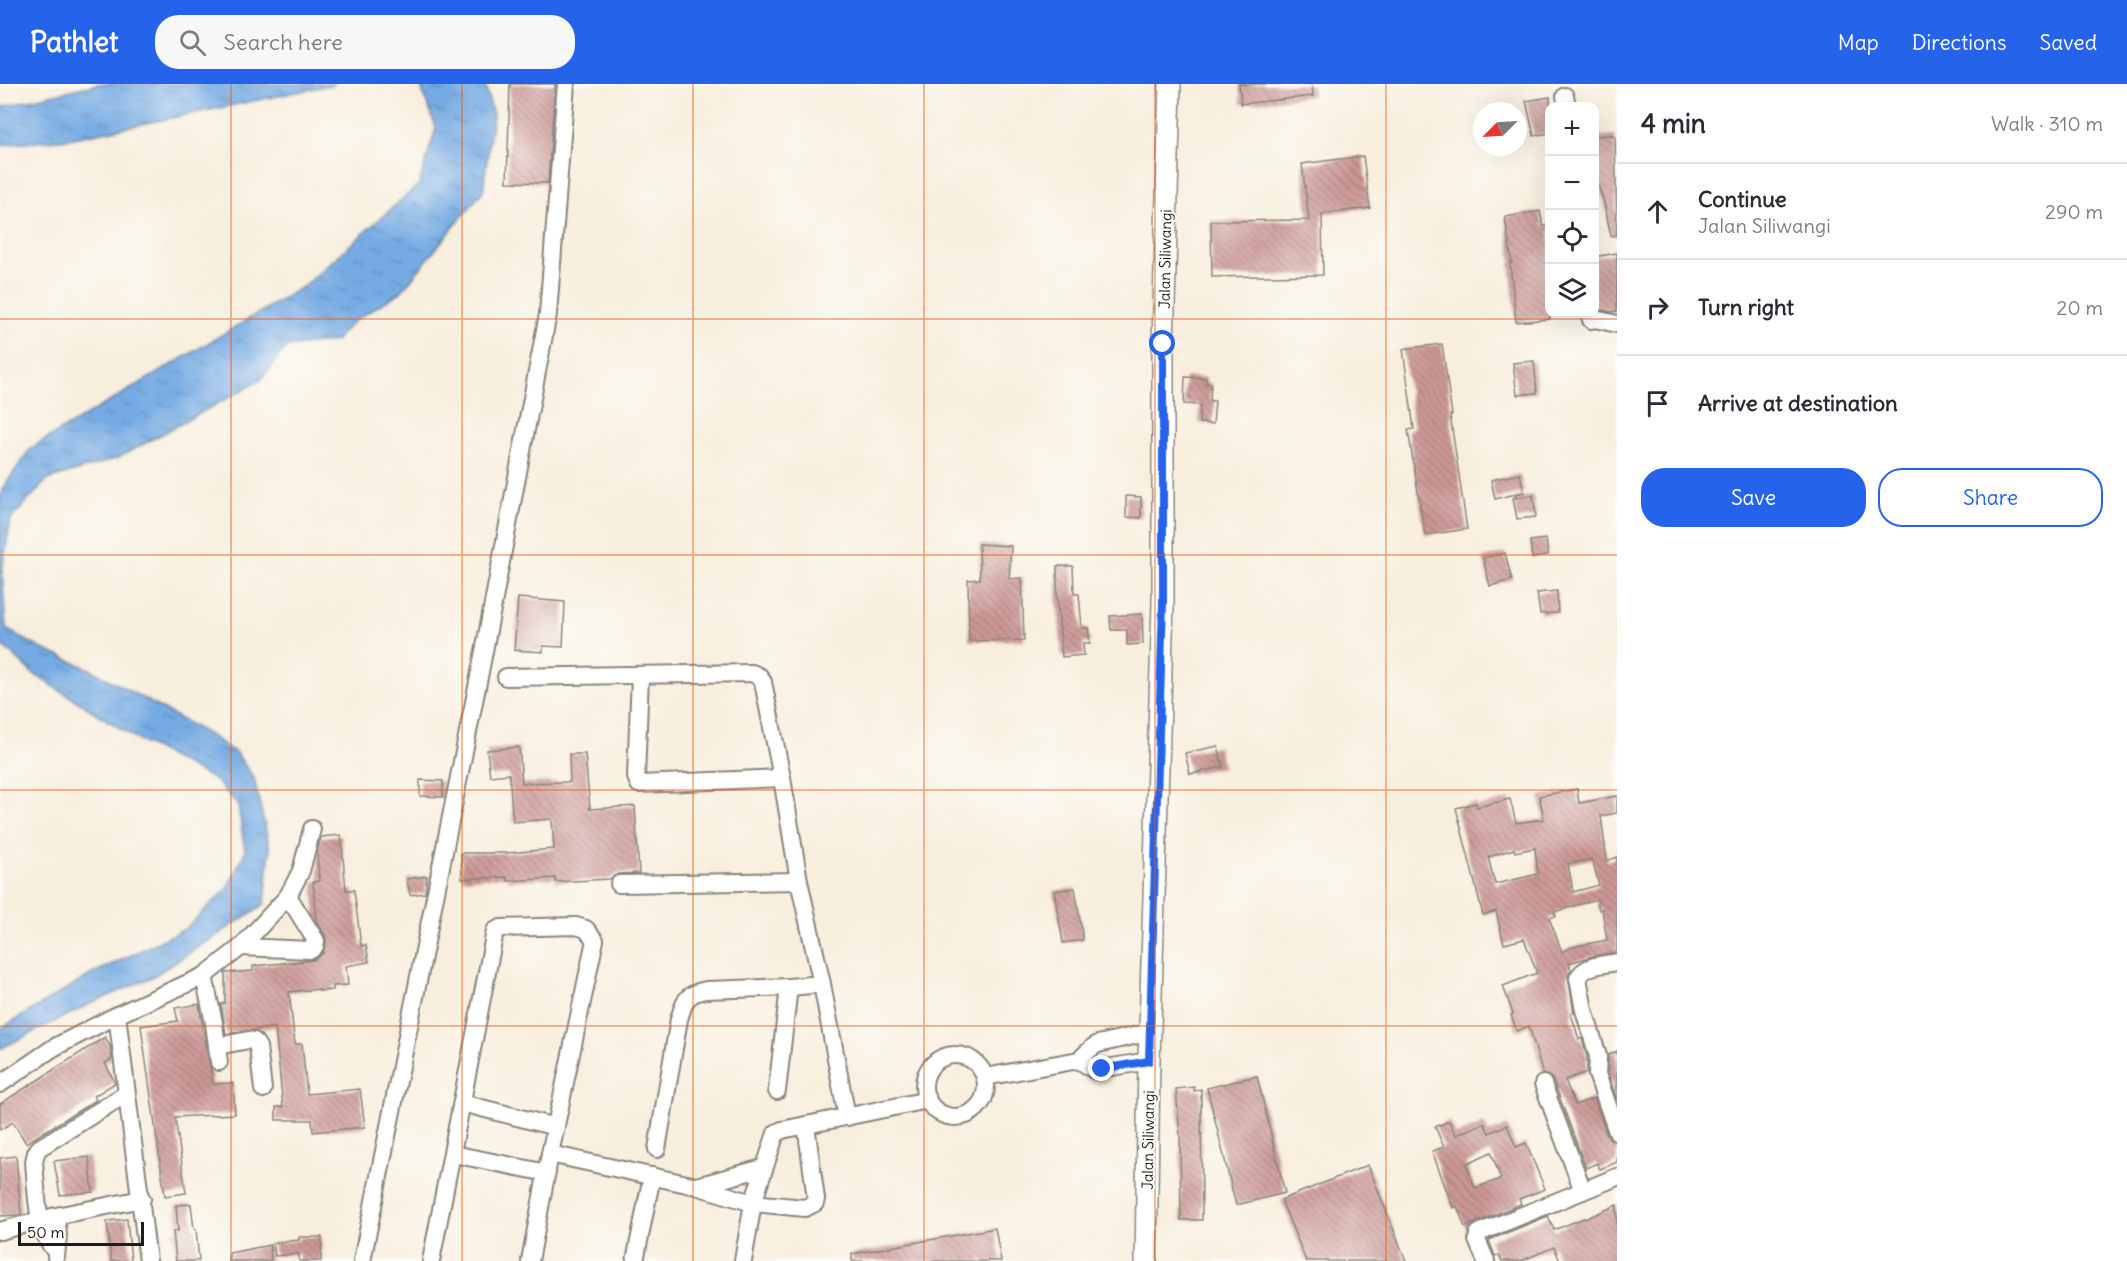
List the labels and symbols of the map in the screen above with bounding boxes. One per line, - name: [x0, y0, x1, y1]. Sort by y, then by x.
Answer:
- north arrow: [1473, 102, 1527, 156]
- street label: Jalan Siliwangi: [1155, 209, 1175, 309]
- route start: [1149, 330, 1175, 356]
- route end: [1088, 1055, 1114, 1081]
- street label: Jalan Siliwangi: [1138, 1090, 1158, 1190]
- scale bar: [18, 1219, 144, 1246]

